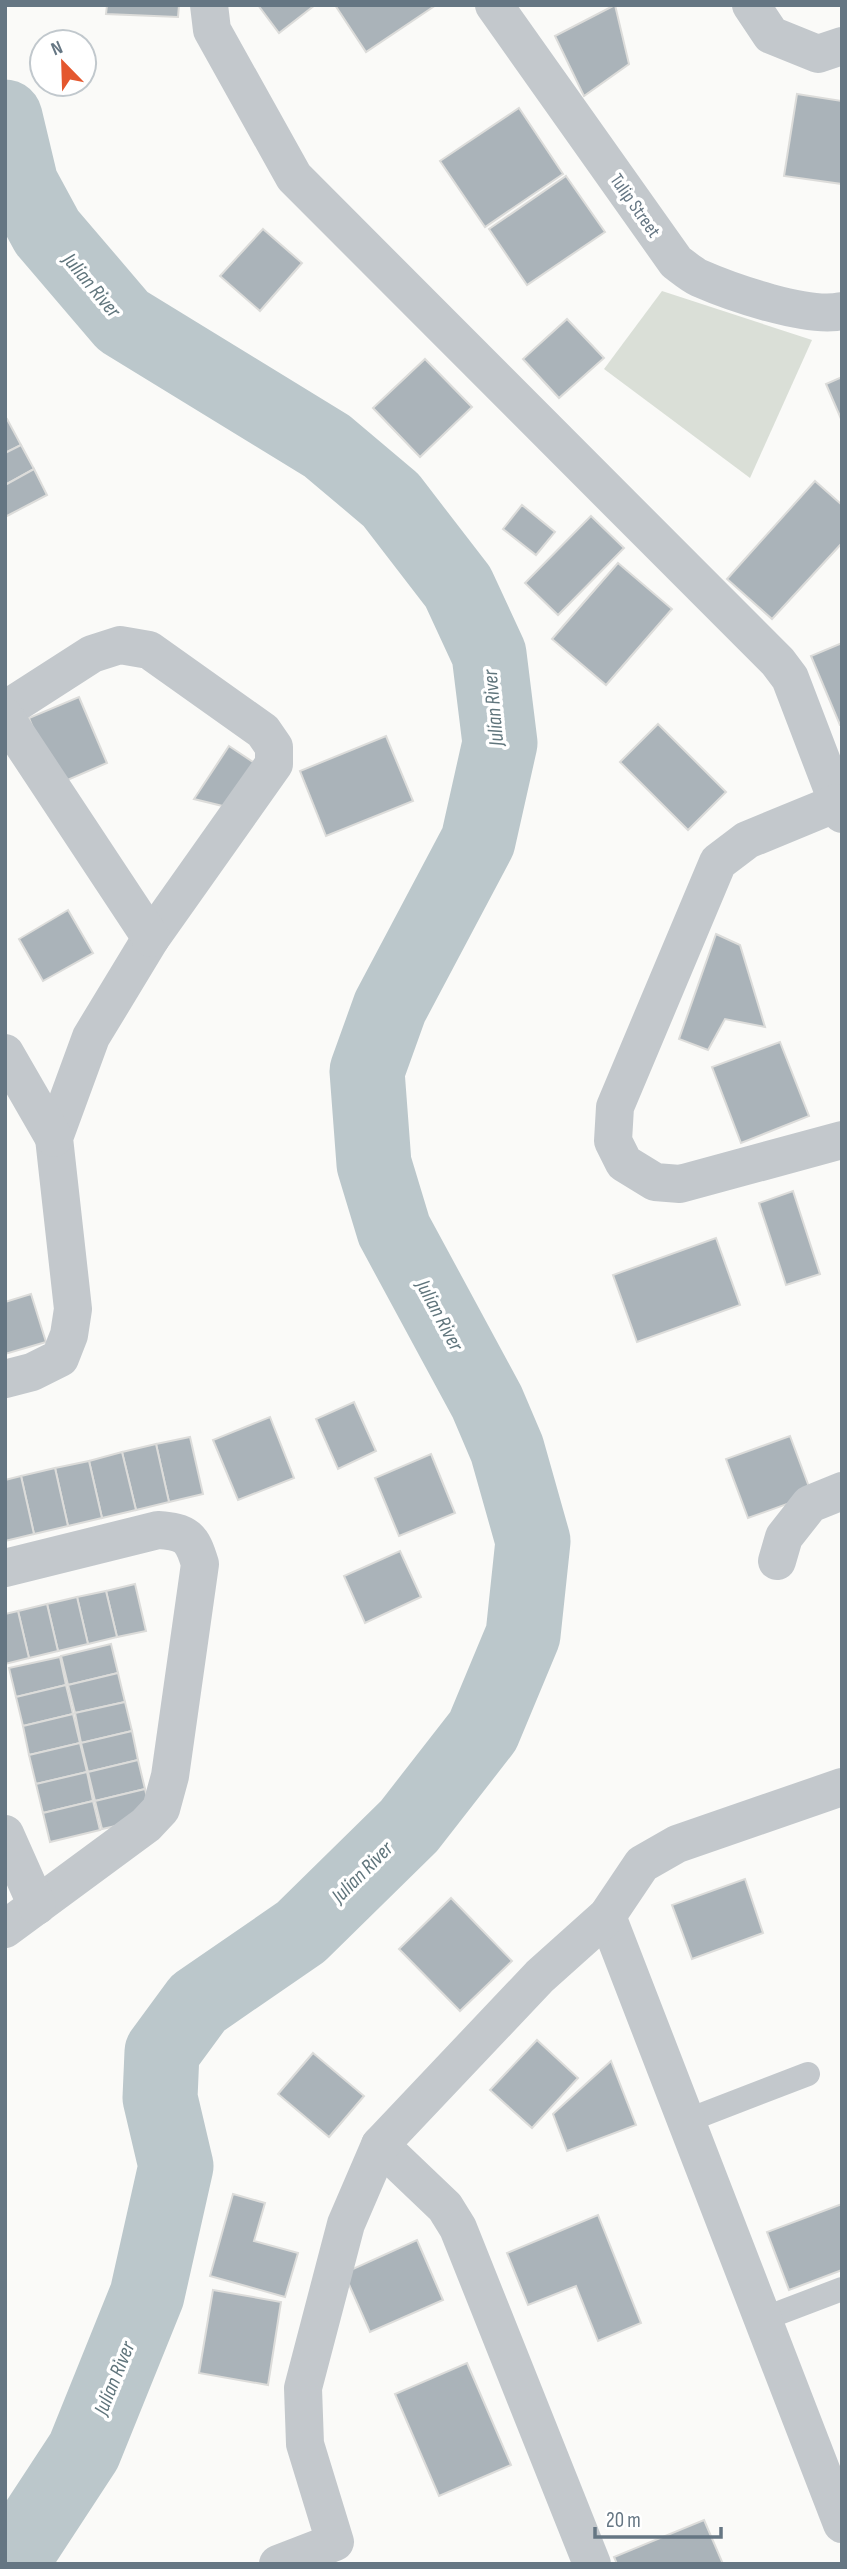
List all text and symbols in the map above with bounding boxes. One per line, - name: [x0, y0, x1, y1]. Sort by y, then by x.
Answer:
- north arrow: [28, 28, 98, 98]
- text: N: [48, 36, 66, 61]
- street label: Tulip Street: [604, 169, 665, 242]
- water label: Julian River: [56, 246, 127, 324]
- water label: Julian River: [478, 668, 509, 749]
- water label: Julian River: [410, 1274, 469, 1356]
- water label: Julian River: [325, 1836, 399, 1910]
- water label: Julian River: [88, 2337, 141, 2420]
- scale bar: [595, 2496, 721, 2540]
- text: 20 m: [606, 2508, 641, 2533]

